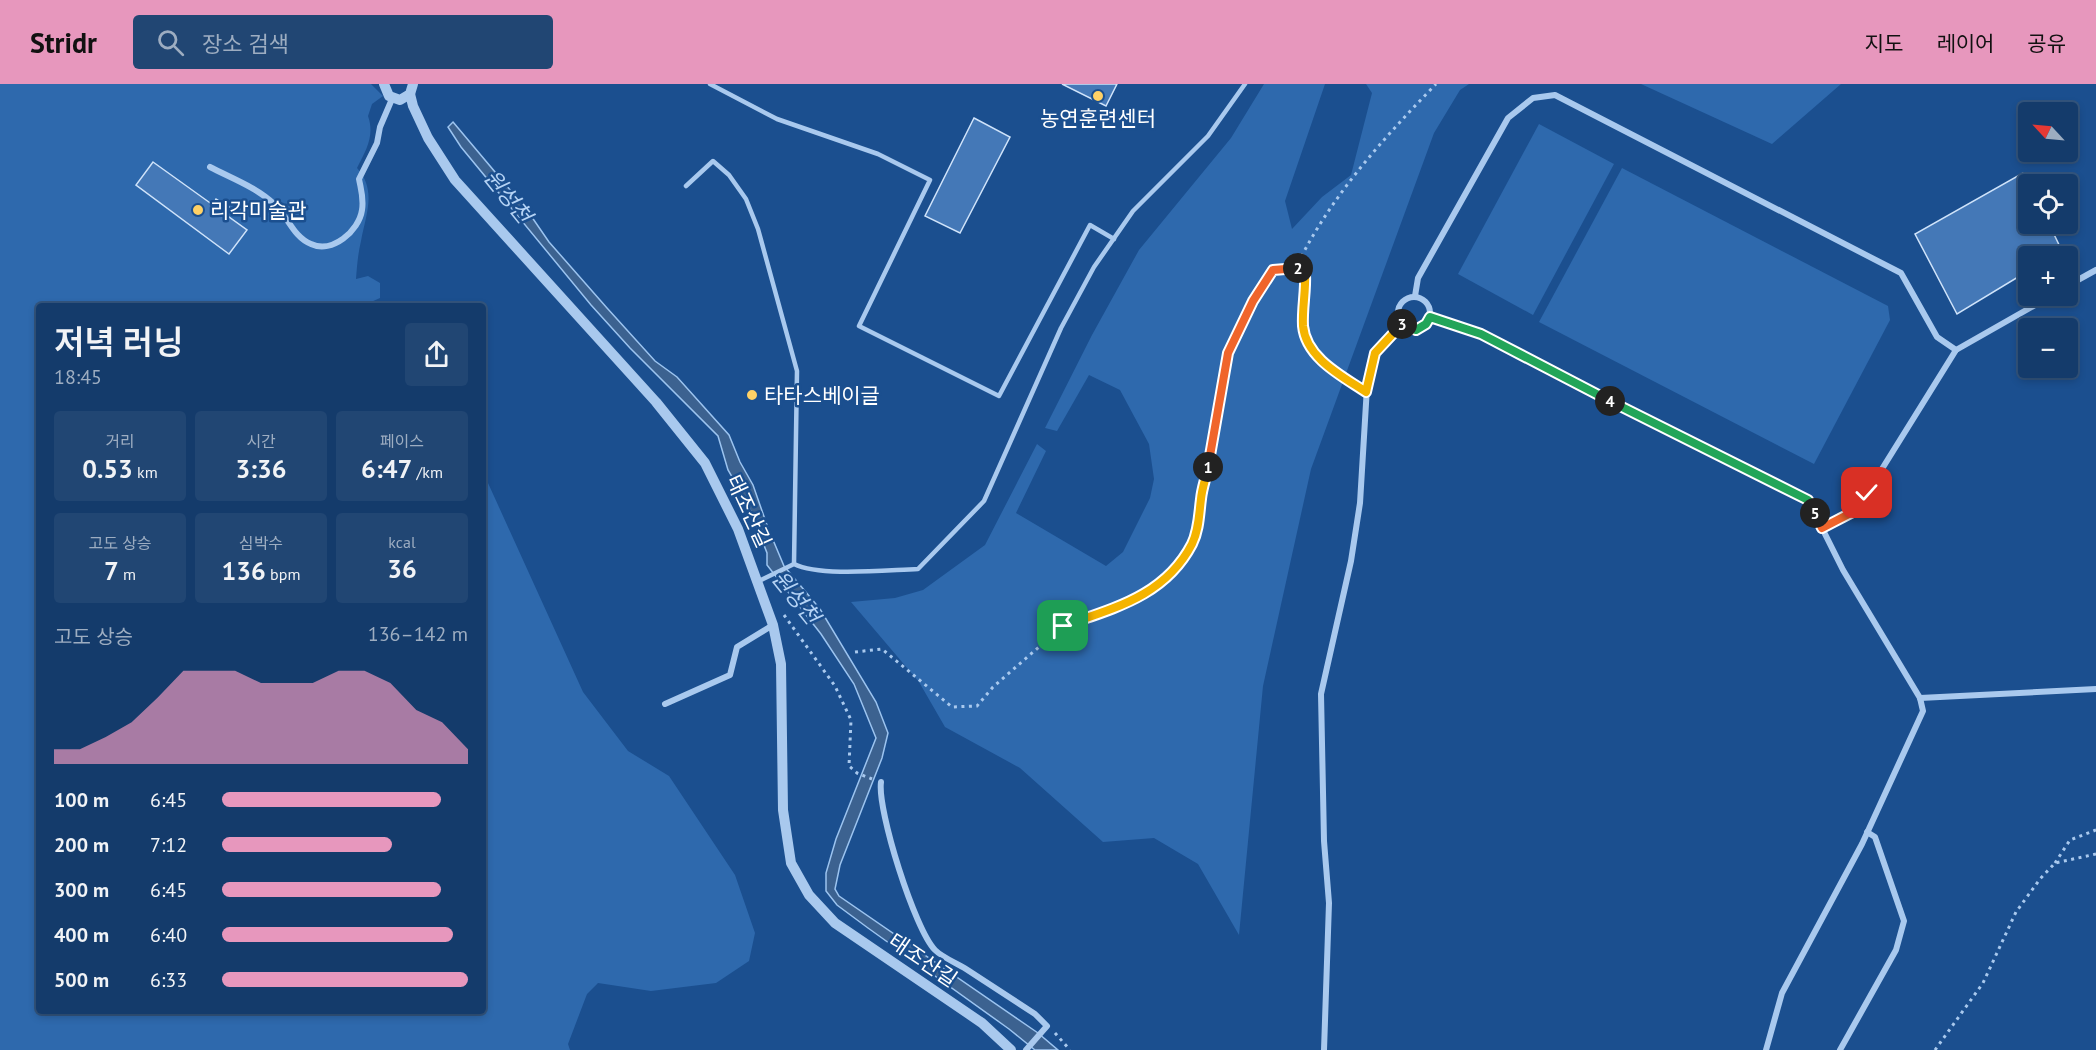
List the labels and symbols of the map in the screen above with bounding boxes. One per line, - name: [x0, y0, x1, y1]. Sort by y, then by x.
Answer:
- marker: 농연훈련센터: [1091, 89, 1105, 103]
- north arrow: [2018, 102, 2078, 162]
- place label: 농연훈련센터: [1040, 105, 1156, 132]
- water label: 원성천: [478, 164, 540, 231]
- place label: 리각미술관: [210, 197, 307, 224]
- marker: 리각미술관: [191, 203, 205, 217]
- pin: 2: [1283, 253, 1313, 283]
- pin: 3: [1387, 309, 1417, 339]
- place label: 타타스베이글: [764, 382, 880, 409]
- pin: 4: [1595, 386, 1625, 416]
- marker: 타타스베이글: [745, 388, 759, 402]
- pin: 1: [1193, 452, 1223, 482]
- pin: [1841, 467, 1892, 518]
- street label: 태조산길: [720, 470, 778, 552]
- pin: 5: [1800, 498, 1830, 528]
- water label: 원성천: [766, 565, 828, 632]
- pin: [1037, 600, 1088, 651]
- street label: 태조산길: [883, 927, 963, 993]

